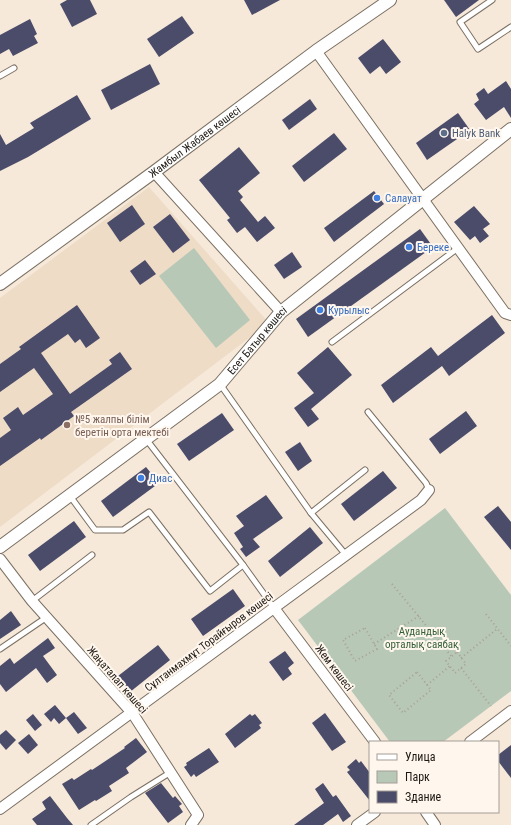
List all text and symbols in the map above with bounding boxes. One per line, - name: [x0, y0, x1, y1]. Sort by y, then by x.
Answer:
- street label: Жамбыл Жабаев көшесі: [146, 103, 243, 180]
- place label: Halyk Bank: [452, 127, 500, 140]
- marker: Halyk Bank: [439, 128, 449, 138]
- place label: Салауат: [385, 192, 422, 205]
- marker: Салауат: [372, 193, 382, 203]
- place label: Береке: [417, 241, 449, 254]
- marker: Береке: [404, 242, 414, 252]
- street label: Есет Батыр көшесі: [224, 303, 289, 377]
- place label: Курылыс: [328, 304, 370, 317]
- marker: Курылыс: [315, 305, 325, 315]
- place label: №5 жалпы білім беретін орта мектебі: [75, 413, 169, 439]
- marker: №5 жалпы білім беретін орта мектебі: [62, 420, 72, 430]
- place label: Диас: [149, 472, 172, 485]
- marker: Диас: [136, 473, 146, 483]
- street label: Сұлтанмахмұт Торайғыров көшесі: [142, 590, 276, 694]
- park label: Аудандық орталық саябақ: [385, 625, 459, 651]
- street label: Жем көшесі: [312, 642, 356, 694]
- street label: Жаңаталап көшесі: [84, 644, 150, 716]
- legend: [369, 741, 499, 813]
- text: Улица: [405, 750, 436, 764]
- text: Парк: [405, 770, 430, 784]
- text: Здание: [405, 790, 442, 804]

